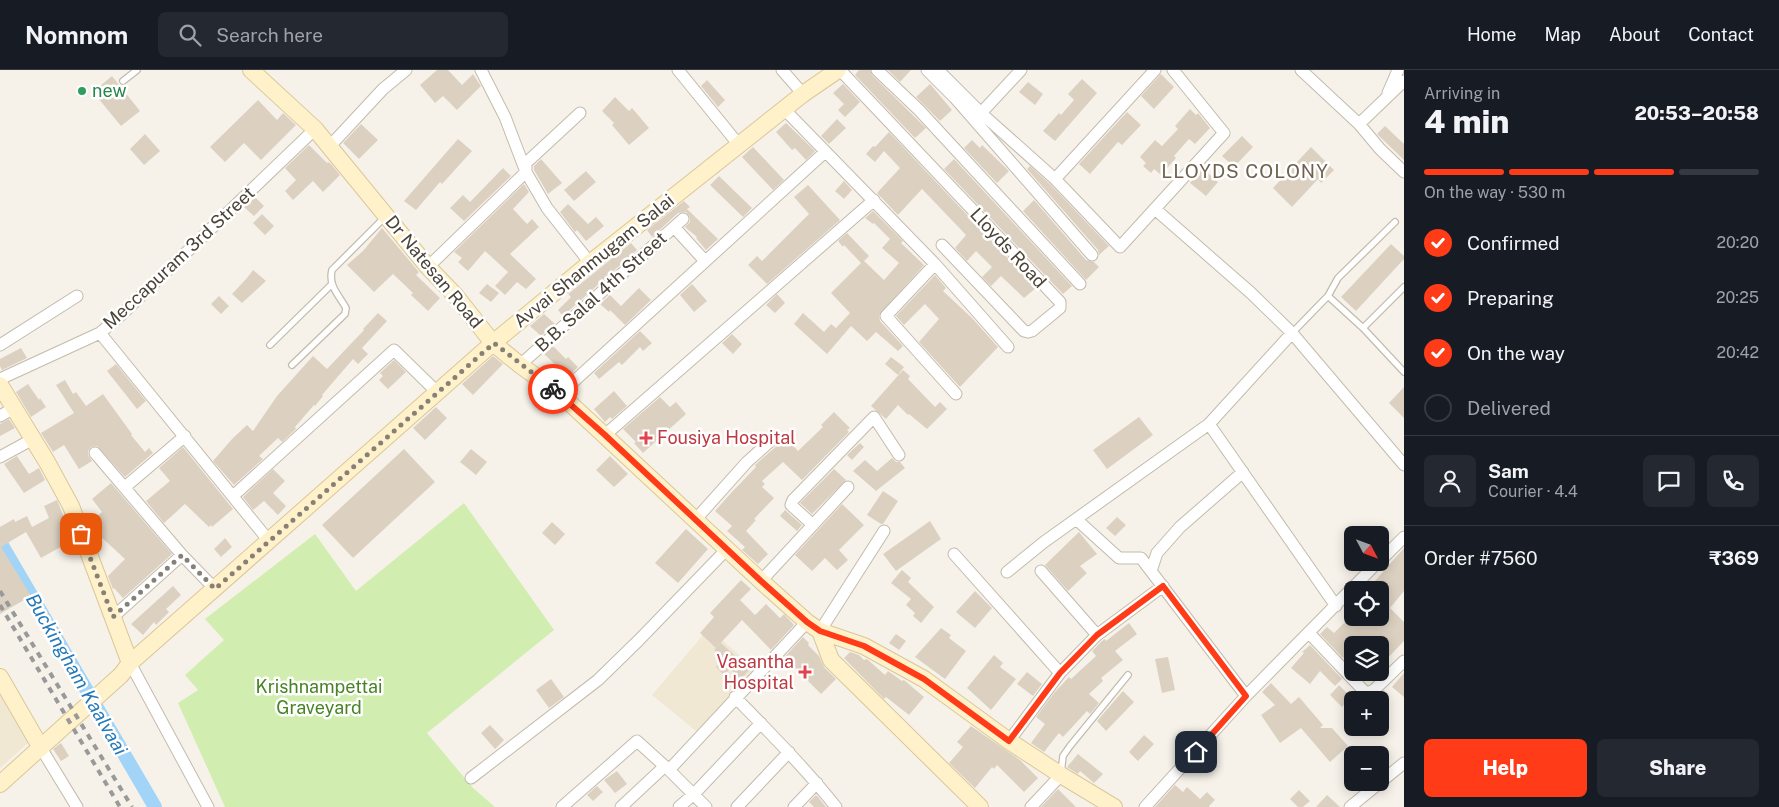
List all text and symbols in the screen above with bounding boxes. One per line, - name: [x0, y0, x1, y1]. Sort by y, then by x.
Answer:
- search box: [158, 12, 508, 57]
- text: Nomnom: [25, 21, 128, 49]
- icon: search: [176, 21, 204, 49]
- text: Search here: [216, 24, 323, 46]
- text: Home: [1467, 24, 1517, 45]
- text: Map: [1545, 24, 1581, 45]
- text: About: [1609, 24, 1660, 45]
- text: Contact: [1688, 24, 1754, 45]
- place label: new: [92, 80, 127, 101]
- text: Arriving in: [1424, 84, 1500, 103]
- marker: new: [76, 85, 88, 97]
- text: 20:53–20:58: [1634, 102, 1759, 124]
- text: 4 min: [1424, 103, 1510, 140]
- district label: LLOYDS COLONY: [1161, 160, 1329, 182]
- street label: Meccapuram 3rd Street: [99, 182, 259, 333]
- text: On the way · 530 m: [1424, 183, 1565, 202]
- street label: Avvai Shanmugam Salai: [509, 190, 678, 332]
- street label: Lloyds Road: [966, 203, 1051, 292]
- street label: Dr Natesan Road: [381, 211, 488, 332]
- street label: B.B. Salal 4th Street: [531, 227, 671, 356]
- icon: check: [1424, 229, 1452, 257]
- text: Confirmed: [1467, 232, 1560, 254]
- text: 20:20: [1716, 233, 1759, 252]
- icon: check: [1424, 284, 1452, 312]
- text: Preparing: [1467, 287, 1554, 309]
- text: 20:25: [1716, 288, 1759, 307]
- icon: check: [1424, 339, 1452, 367]
- text: On the way: [1467, 342, 1565, 364]
- text: 20:42: [1717, 343, 1759, 362]
- courier: [528, 364, 578, 414]
- icon: bike: [539, 375, 567, 403]
- text: Delivered: [1467, 397, 1551, 419]
- place label: Fousiya Hospital: [657, 427, 796, 448]
- marker: Fousiya Hospital: [639, 431, 653, 445]
- button: person: [1424, 455, 1476, 507]
- button: chat: [1643, 455, 1695, 507]
- button: phone: [1707, 455, 1759, 507]
- text: Sam: [1488, 460, 1529, 482]
- text: Courier · 4.4: [1488, 482, 1578, 501]
- pin: [60, 513, 102, 555]
- icon: bag: [67, 520, 95, 548]
- north arrow: [1344, 526, 1389, 571]
- map controls: [1344, 526, 1389, 791]
- text: Order #7560: [1424, 547, 1538, 569]
- text: ₹369: [1709, 547, 1759, 569]
- button: locate: [1344, 581, 1389, 626]
- water label: Buckingham Kaalvaai: [22, 589, 132, 759]
- button: layers: [1344, 636, 1389, 681]
- place label: Vasantha Hospital: [716, 651, 794, 693]
- marker: Vasantha Hospital: [798, 665, 812, 679]
- park label: Krishnampettai Graveyard: [255, 676, 383, 718]
- button: +: [1344, 691, 1389, 736]
- pin: [1175, 731, 1217, 773]
- icon: home: [1182, 738, 1210, 766]
- button: Help: [1424, 739, 1587, 797]
- button: Share: [1597, 739, 1759, 797]
- button: −: [1344, 746, 1389, 791]

